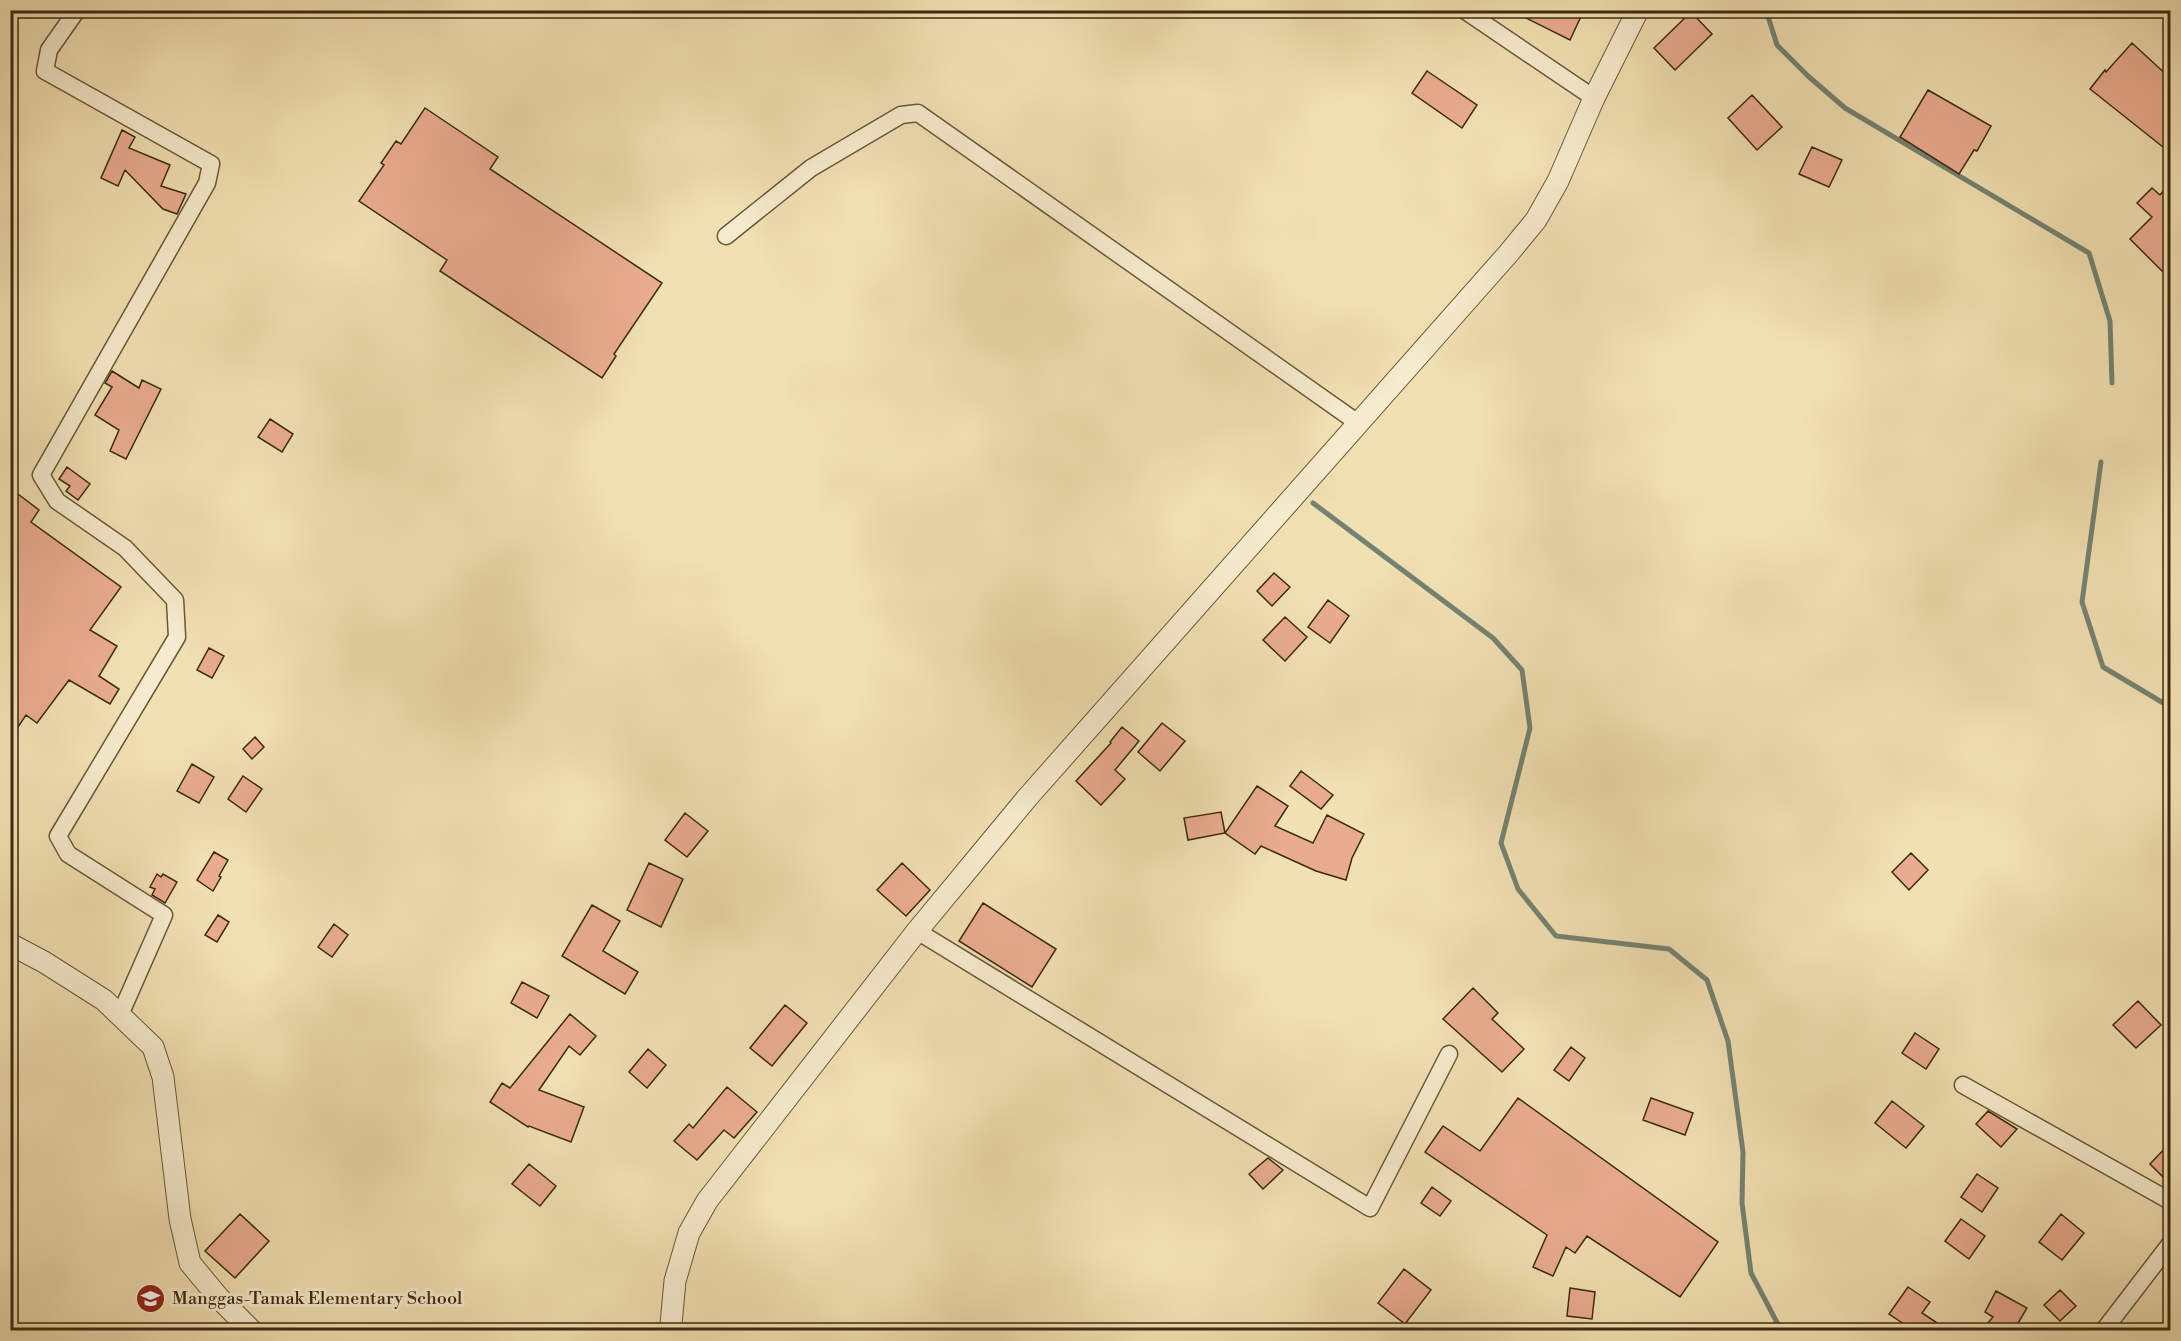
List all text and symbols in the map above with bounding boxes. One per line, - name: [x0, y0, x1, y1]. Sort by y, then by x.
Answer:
- school or university icon: Manggas-Tamak Elementary School: [135, 1282, 167, 1314]
- place label: Manggas-Tamak Elementary School: [172, 1287, 463, 1310]

